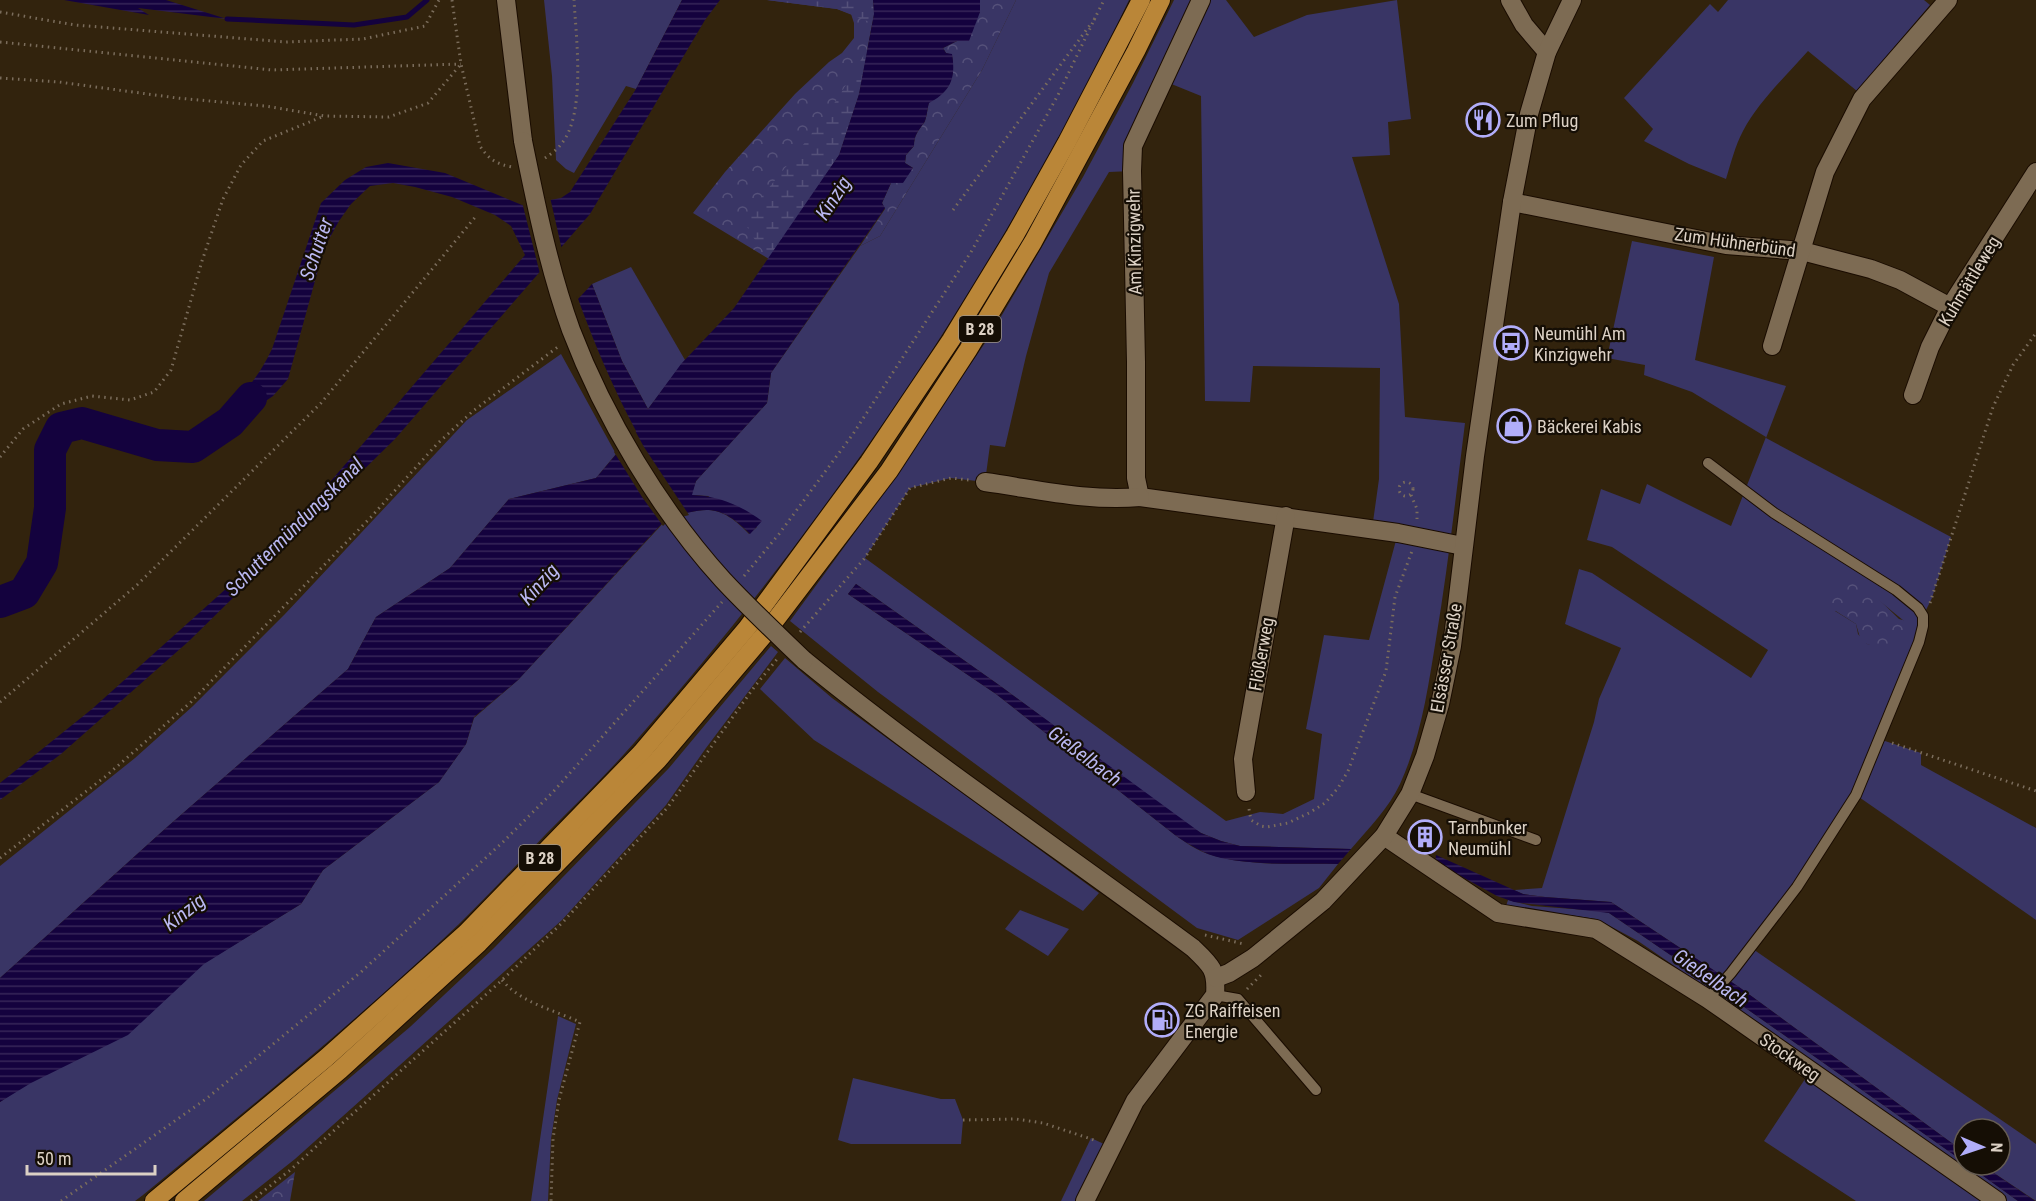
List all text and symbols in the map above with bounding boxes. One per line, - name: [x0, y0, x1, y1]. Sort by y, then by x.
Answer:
- restaurant icon: Zum Pflug: [1465, 102, 1501, 138]
- place label: Zum Pflug: [1506, 110, 1578, 131]
- water label: Kinzig: [810, 171, 856, 224]
- street label: Am Kinzigwehr: [1123, 188, 1145, 295]
- water label: Schutter: [294, 214, 338, 283]
- street label: Zum Hühnerbünd: [1673, 223, 1797, 261]
- street label: Kuhmättleweg: [1934, 232, 2004, 330]
- road number: B 28: [959, 316, 1001, 342]
- place label: Neumühl Am Kinzigwehr: [1534, 323, 1625, 365]
- bus stop icon: Neumühl Am Kinzigwehr: [1493, 325, 1529, 361]
- shop icon: Bäckerei Kabis: [1496, 408, 1532, 444]
- place label: Bäckerei Kabis: [1537, 416, 1642, 437]
- water label: Schuttermündungskanal: [220, 452, 369, 601]
- water label: Kinzig: [514, 558, 564, 609]
- street label: Elsässer Straße: [1426, 602, 1466, 714]
- street label: Flößerweg: [1244, 616, 1278, 692]
- water label: Gießelbach: [1043, 721, 1127, 791]
- place label: Tarnbunker Neumühl: [1448, 817, 1528, 859]
- building icon: Tarnbunker Neumühl: [1407, 819, 1443, 855]
- road number: B 28: [519, 845, 561, 871]
- water label: Kinzig: [158, 888, 210, 936]
- water label: Gießelbach: [1669, 944, 1753, 1012]
- place label: ZG Raiffeisen Energie: [1185, 1000, 1280, 1042]
- fuel station icon: ZG Raiffeisen Energie: [1144, 1002, 1180, 1038]
- street label: Stockweg: [1756, 1029, 1824, 1085]
- north arrow: [1952, 1117, 2012, 1177]
- scale bar: [27, 1138, 154, 1176]
- text: N: [1987, 1142, 2006, 1153]
- text: 50 m: [36, 1148, 71, 1169]

